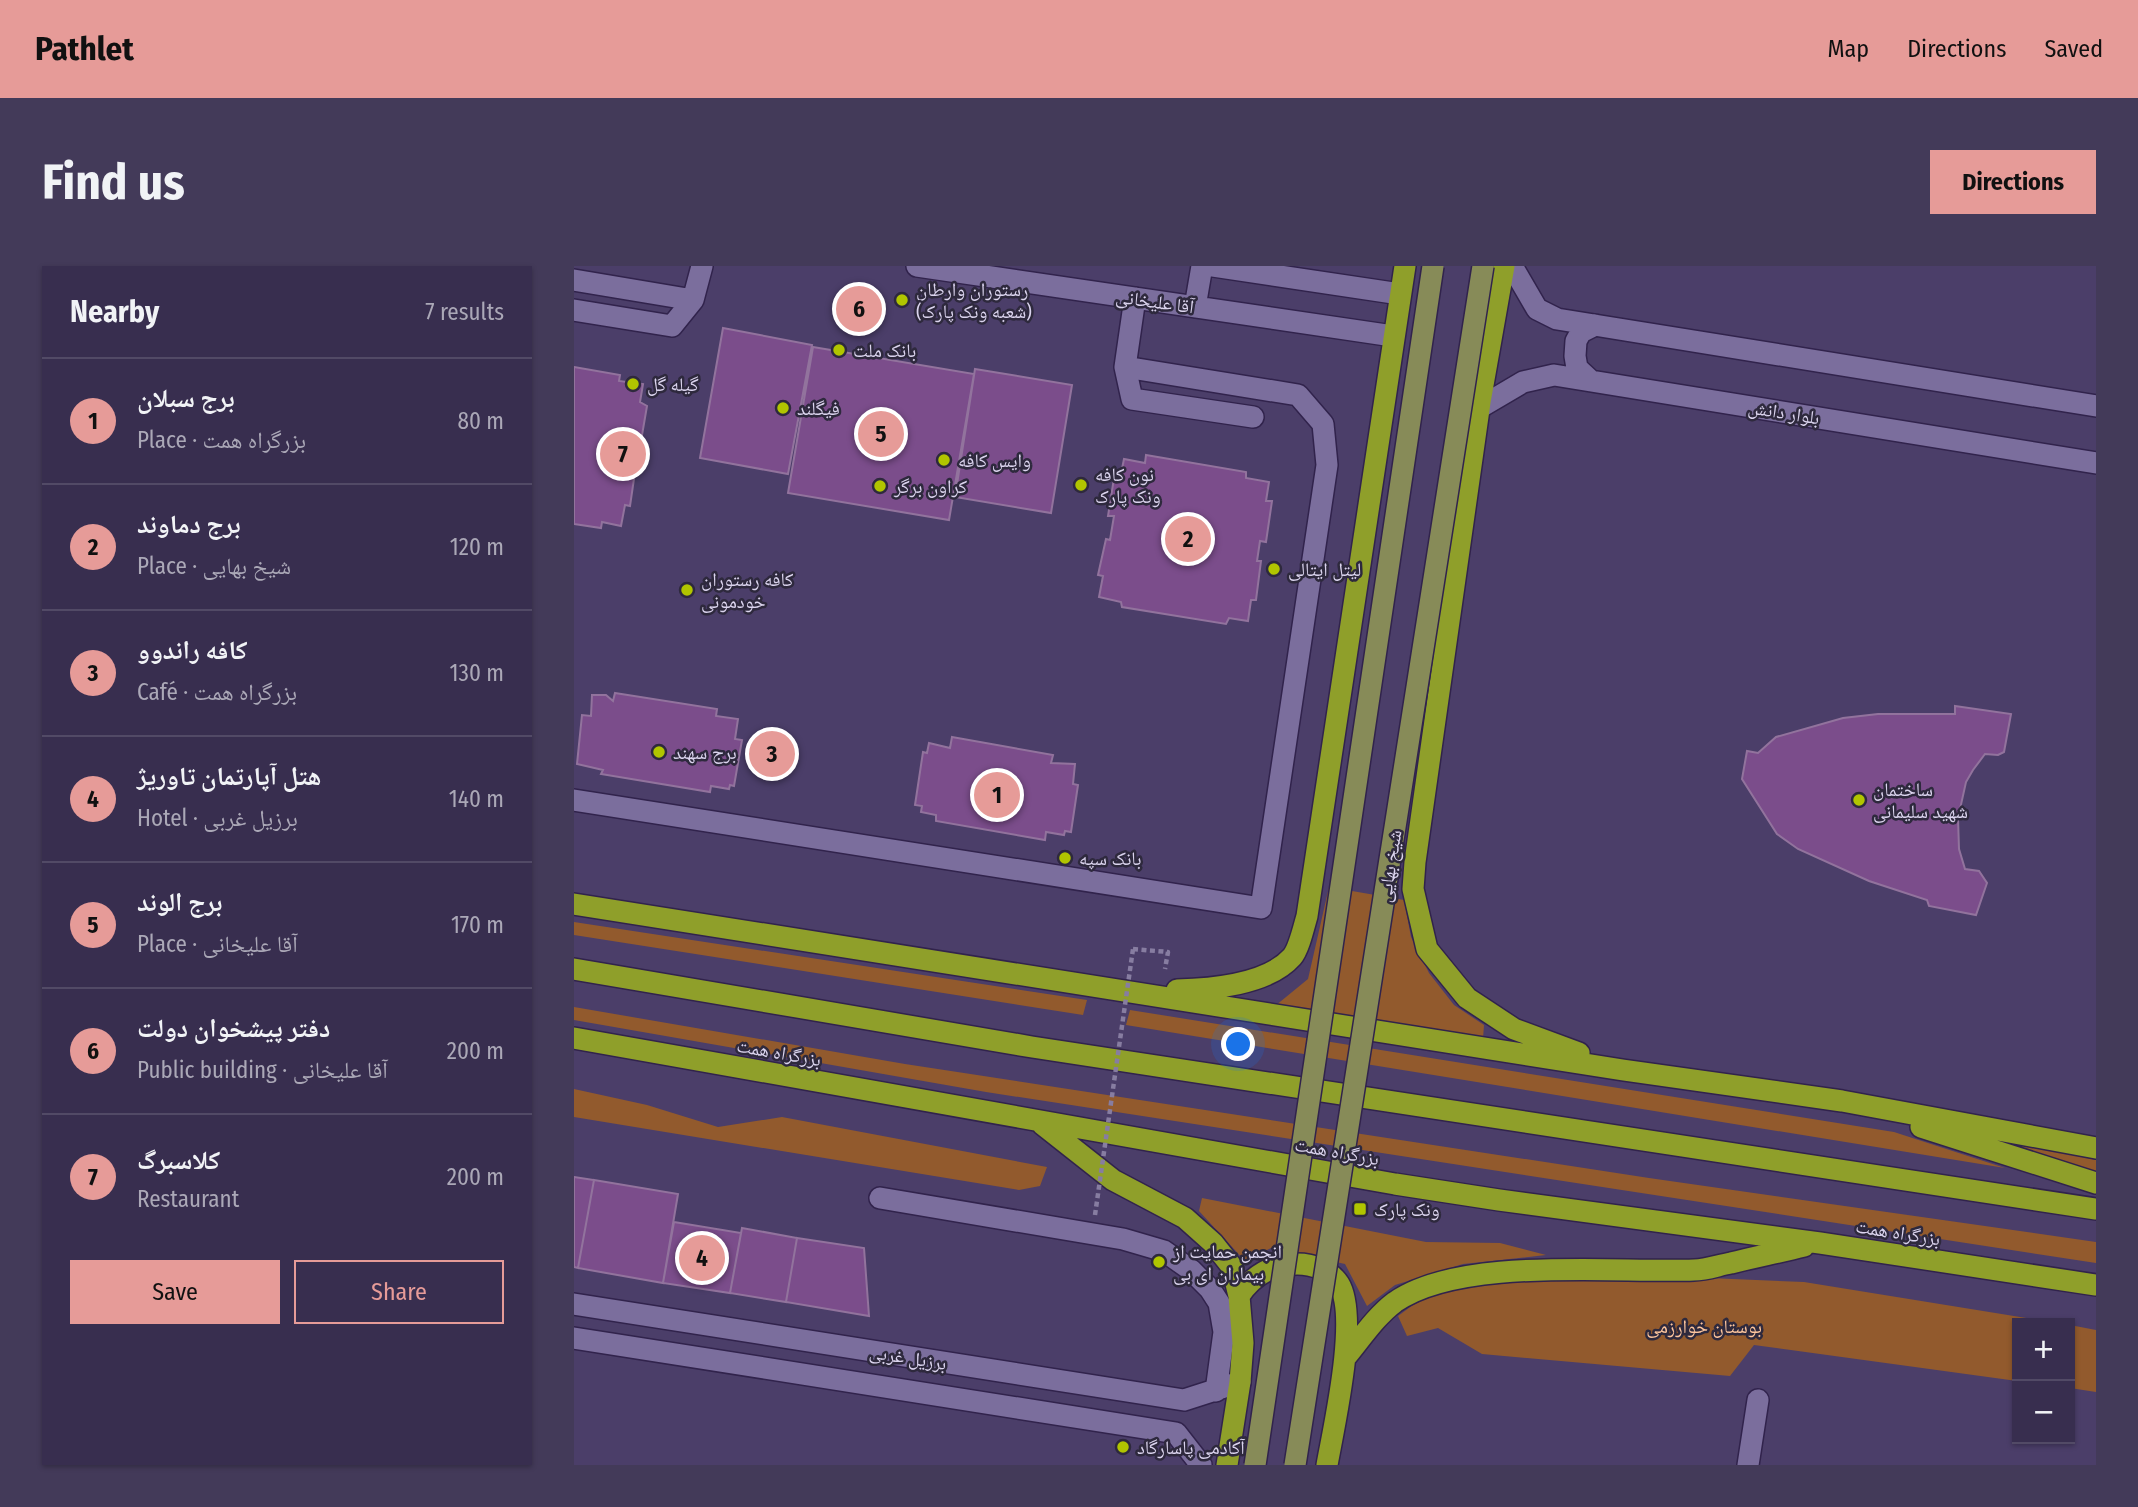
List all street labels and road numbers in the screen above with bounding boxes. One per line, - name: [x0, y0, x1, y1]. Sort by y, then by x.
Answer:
- street label: آقا علیخانی: [1114, 285, 1197, 319]
- street label: بلوار دانش: [1747, 396, 1821, 429]
- street label: شیخ بهایی: [1372, 828, 1408, 904]
- street label: بزرگراه همت: [735, 1034, 823, 1071]
- street label: بزرگراه همت: [1293, 1133, 1381, 1170]
- street label: بزرگراه همت: [1854, 1214, 1942, 1251]
- street label: برزیل غربی: [868, 1340, 948, 1375]

